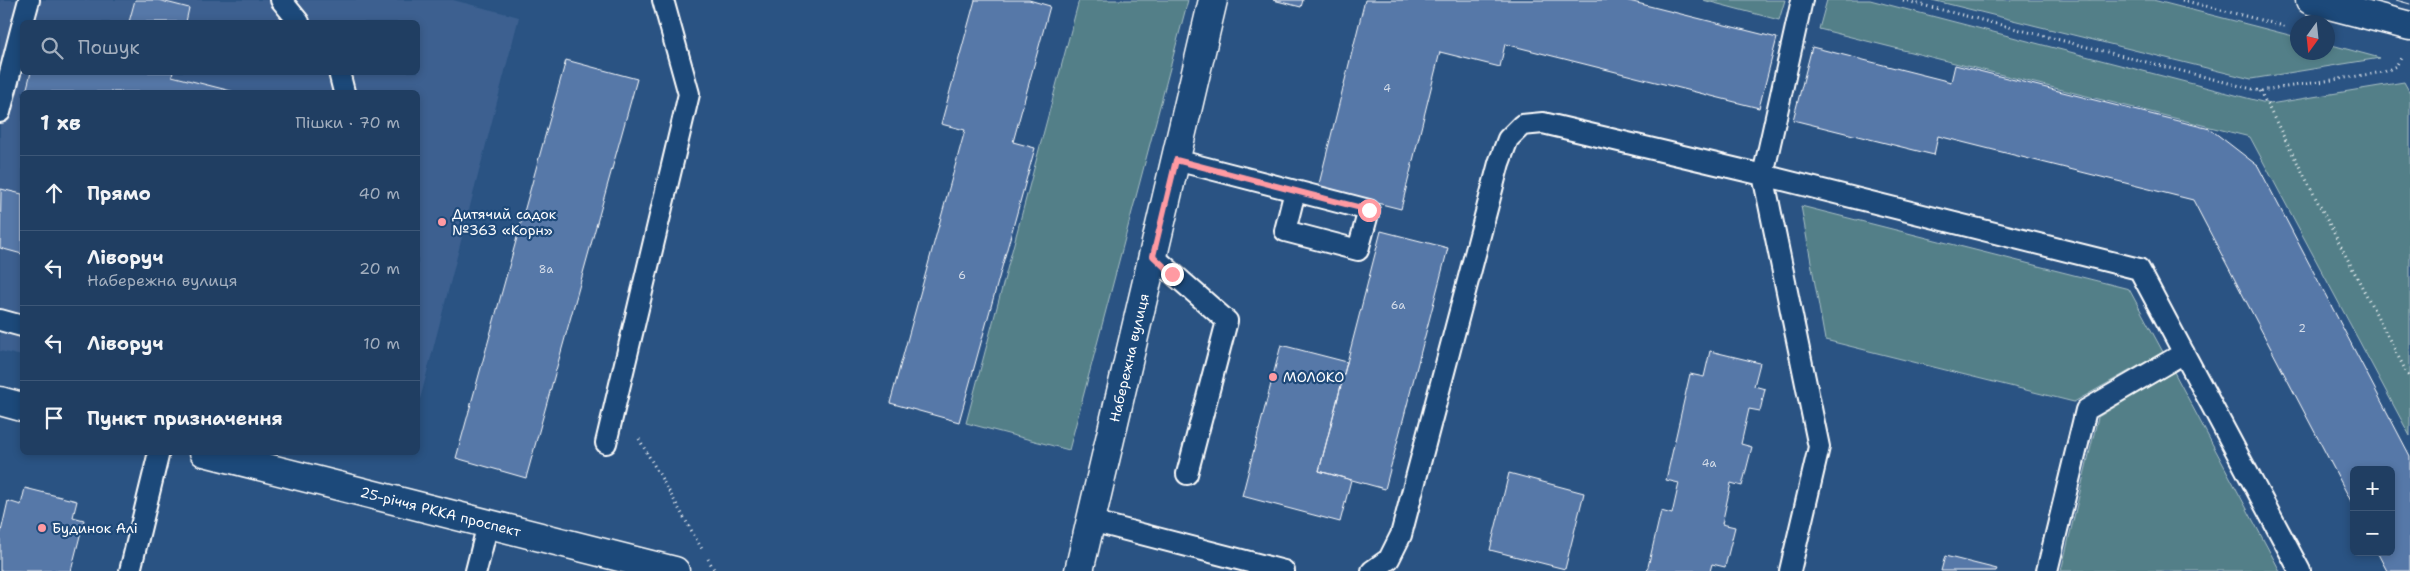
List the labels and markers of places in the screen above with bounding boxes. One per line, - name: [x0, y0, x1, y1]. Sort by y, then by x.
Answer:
- place label: Дитячий садок №363 «Корн»: [452, 205, 557, 239]
- marker: Дитячий садок №363 «Корн»: [436, 216, 448, 228]
- place label: МОЛОКО: [1283, 368, 1344, 386]
- marker: МОЛОКО: [1267, 371, 1279, 383]
- place label: Будинок Алі: [52, 519, 138, 537]
- marker: Будинок Алі: [36, 522, 48, 534]

